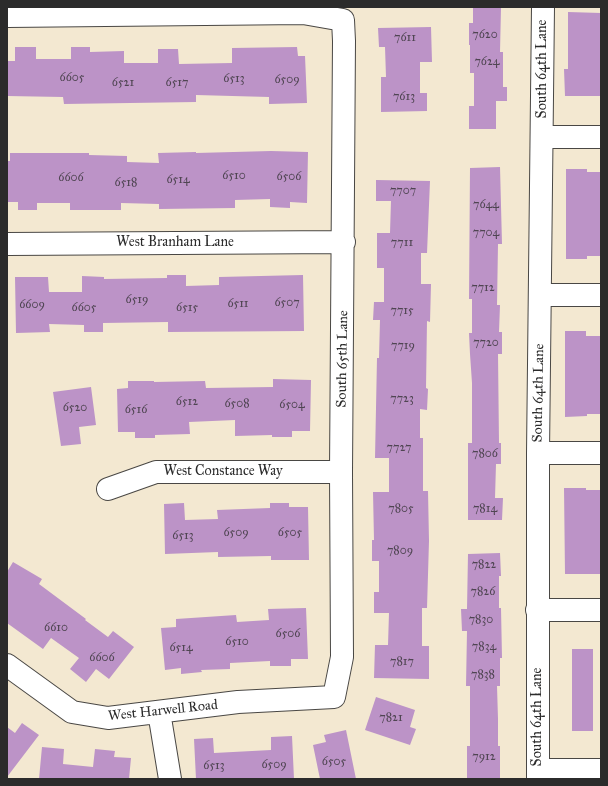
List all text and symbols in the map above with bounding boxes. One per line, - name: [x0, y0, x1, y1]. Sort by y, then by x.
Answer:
- street label: South 64th Lane: [535, 20, 551, 118]
- house number: 7620: [472, 28, 498, 42]
- house number: 7611: [394, 31, 416, 45]
- house number: 7624: [474, 55, 500, 69]
- house number: 6605: [60, 71, 84, 85]
- house number: 6513: [223, 72, 245, 86]
- house number: 6509: [274, 73, 300, 87]
- house number: 6521: [112, 76, 134, 90]
- house number: 6517: [166, 76, 188, 90]
- house number: 7613: [393, 90, 415, 104]
- house number: 6510: [222, 169, 246, 183]
- house number: 6506: [277, 170, 301, 184]
- house number: 6606: [58, 171, 84, 185]
- house number: 6514: [166, 173, 190, 187]
- house number: 6518: [115, 176, 137, 190]
- house number: 7707: [390, 184, 416, 198]
- house number: 7644: [473, 198, 499, 212]
- house number: 7704: [473, 226, 499, 240]
- street label: West Branham Lane: [116, 235, 234, 251]
- house number: 7711: [391, 236, 413, 250]
- house number: 7712: [471, 281, 495, 295]
- house number: 6519: [126, 293, 148, 307]
- house number: 6507: [274, 296, 300, 310]
- house number: 6511: [227, 297, 249, 311]
- house number: 6609: [19, 298, 45, 312]
- house number: 6605: [72, 301, 96, 315]
- house number: 6515: [176, 301, 198, 315]
- house number: 7715: [390, 304, 414, 318]
- street label: South 65th Lane: [334, 310, 352, 408]
- house number: 7720: [473, 336, 499, 350]
- house number: 7719: [391, 339, 415, 353]
- street label: South 64th Lane: [530, 343, 548, 443]
- house number: 7723: [390, 392, 414, 406]
- house number: 6512: [176, 395, 198, 409]
- house number: 6508: [224, 397, 250, 411]
- house number: 6504: [279, 398, 305, 412]
- house number: 6520: [63, 401, 87, 415]
- house number: 6516: [125, 403, 147, 417]
- house number: 7727: [387, 441, 411, 455]
- house number: 7806: [472, 447, 498, 461]
- street label: West Constance Way: [163, 464, 283, 480]
- house number: 7805: [388, 502, 414, 516]
- house number: 7814: [473, 502, 497, 516]
- house number: 6509: [223, 526, 249, 540]
- house number: 6505: [278, 526, 302, 540]
- house number: 6513: [172, 529, 194, 543]
- house number: 7809: [387, 544, 413, 558]
- house number: 7822: [472, 558, 496, 572]
- house number: 7826: [471, 585, 495, 599]
- house number: 7830: [469, 613, 493, 627]
- house number: 6610: [44, 621, 68, 635]
- house number: 6506: [276, 627, 300, 641]
- house number: 6510: [225, 635, 249, 649]
- house number: 7834: [472, 640, 496, 654]
- house number: 6514: [169, 641, 193, 655]
- house number: 6606: [89, 651, 115, 665]
- house number: 7817: [390, 655, 414, 669]
- house number: 7838: [471, 668, 495, 682]
- street label: South 64th Lane: [530, 668, 546, 766]
- street label: West Harwell Road: [107, 697, 219, 725]
- house number: 7821: [379, 711, 403, 725]
- house number: 7912: [472, 750, 496, 764]
- house number: 6505: [322, 755, 346, 769]
- house number: 6509: [261, 758, 287, 772]
- house number: 6513: [203, 759, 225, 773]

